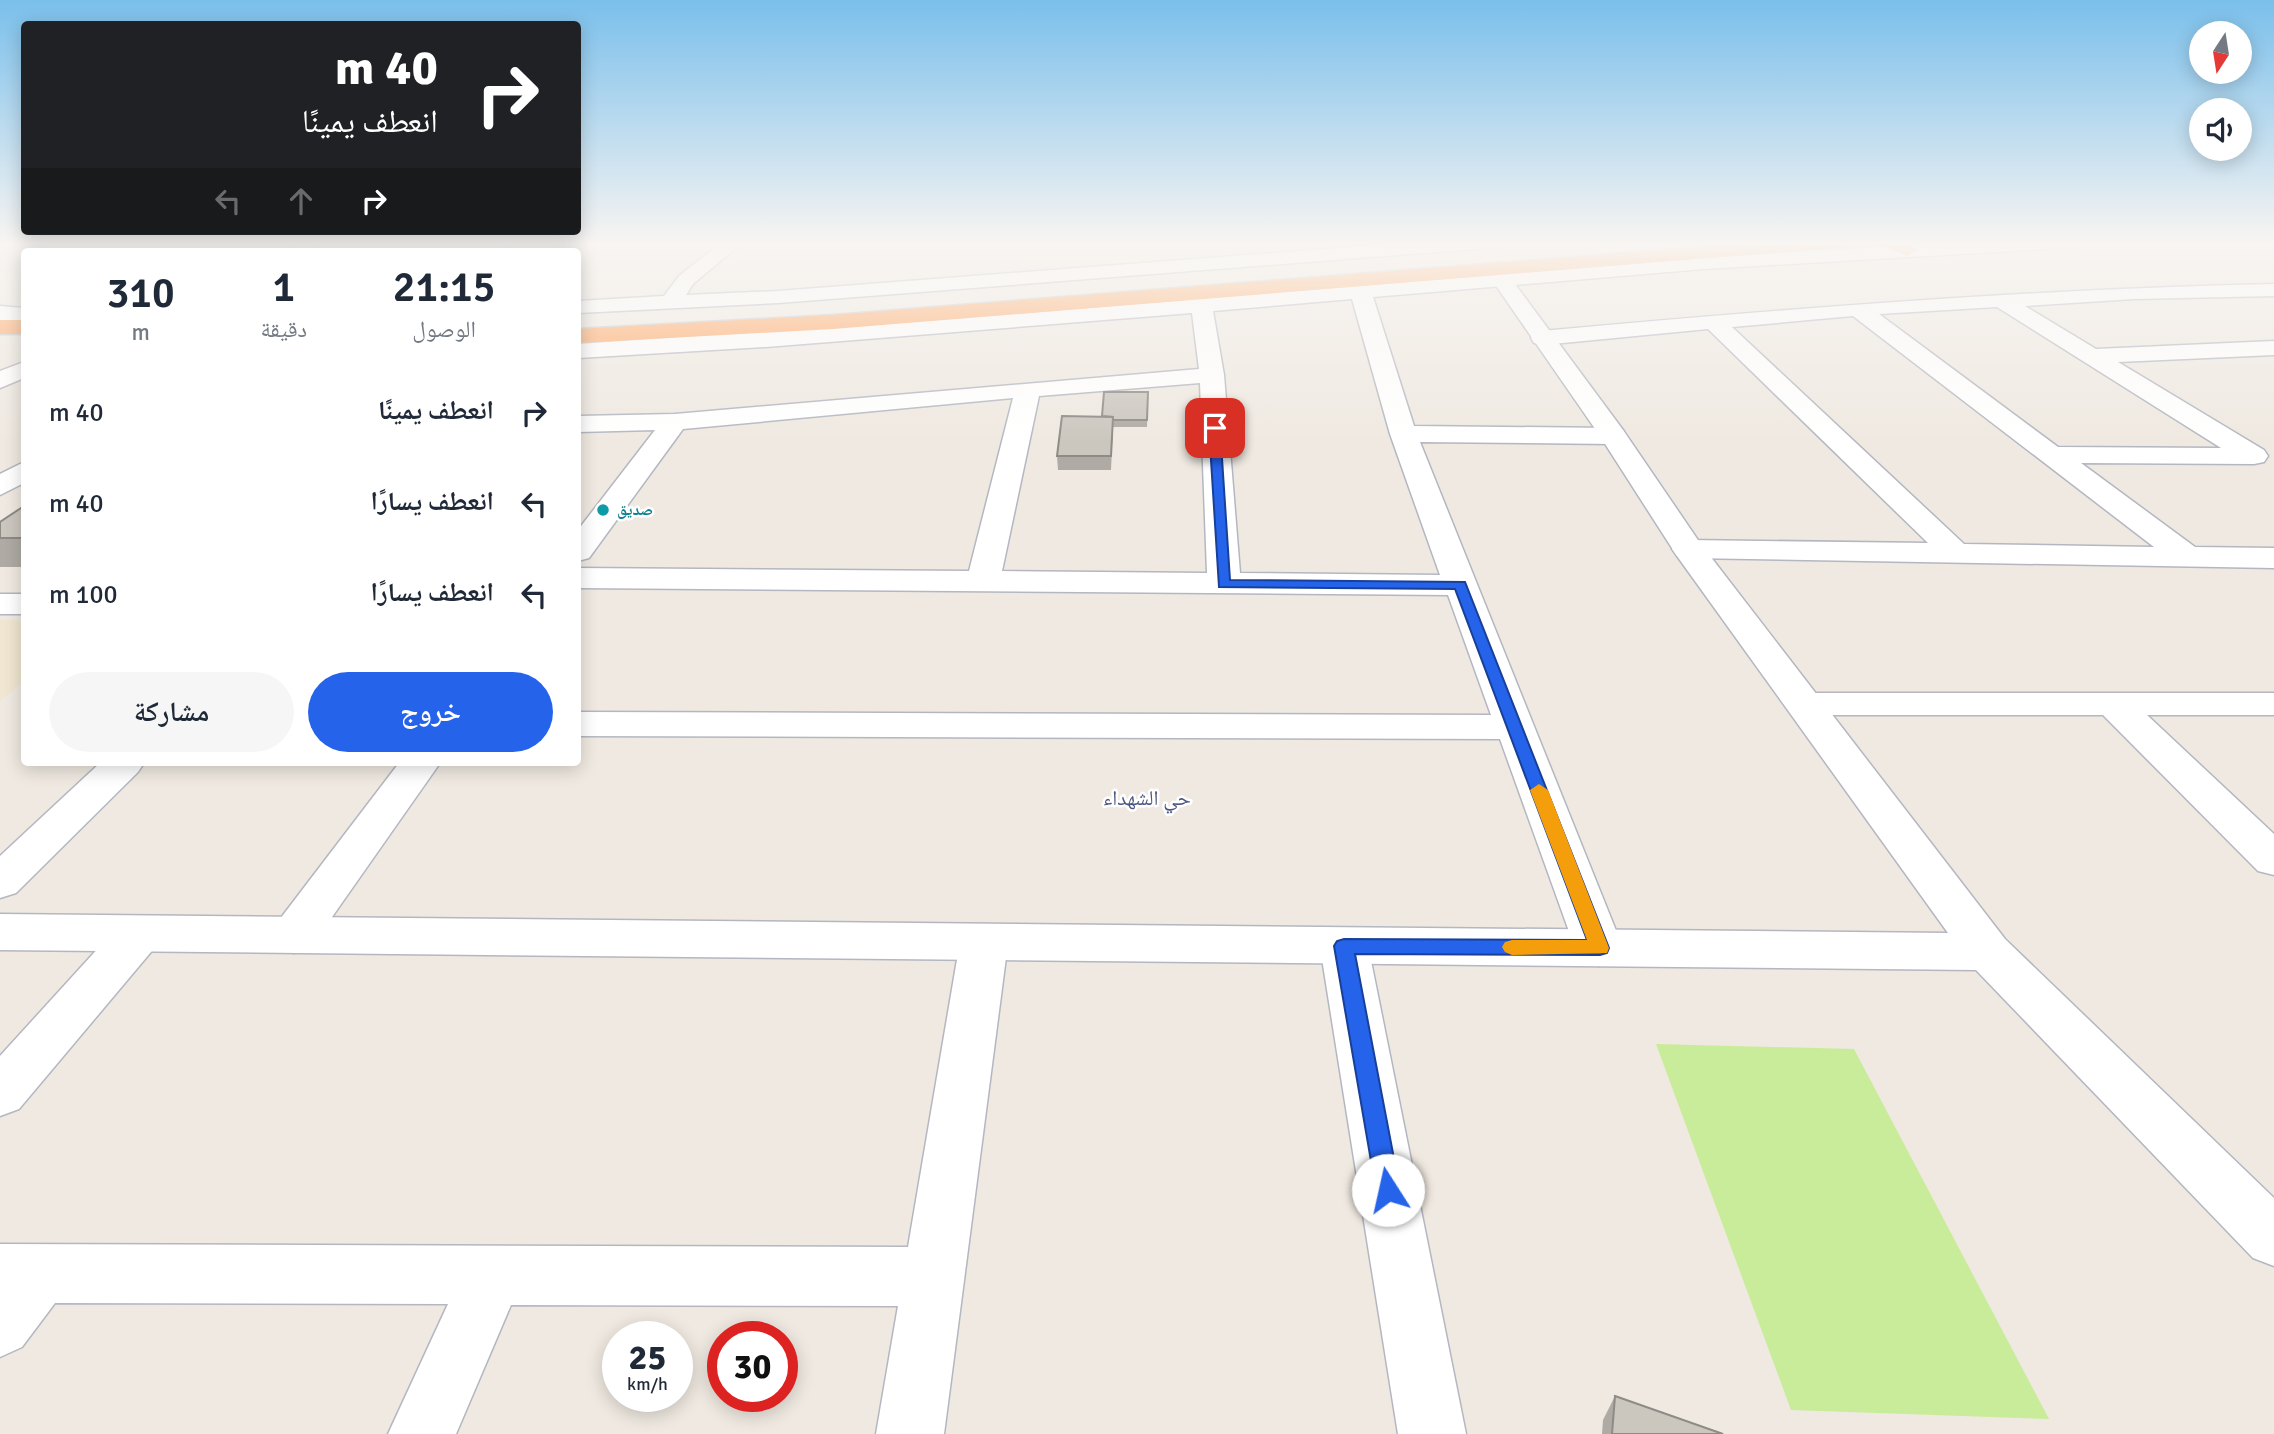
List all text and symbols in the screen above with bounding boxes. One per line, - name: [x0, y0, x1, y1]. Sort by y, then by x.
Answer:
- north arrow: [2189, 21, 2252, 84]
- map controls: [2189, 21, 2252, 161]
- text: 40 m: [335, 38, 438, 98]
- icon: right: [462, 49, 553, 140]
- button: sound: [2189, 98, 2252, 161]
- text: انعطف يمينًا: [302, 102, 438, 141]
- icon: left: [209, 182, 247, 220]
- icon: ahead: [282, 182, 320, 220]
- icon: right: [355, 182, 393, 220]
- text: 1: [272, 262, 295, 313]
- text: 21:15: [393, 262, 495, 313]
- text: 310: [107, 268, 175, 319]
- text: دقيقة: [260, 315, 307, 344]
- text: الوصول: [412, 315, 476, 344]
- text: m: [132, 318, 150, 347]
- icon: right: [515, 394, 553, 432]
- text: انعطف يمينًا: [378, 395, 494, 427]
- text: 40 m: [49, 397, 104, 429]
- pin: [1185, 398, 1245, 458]
- icon: arrive: [1196, 409, 1234, 447]
- icon: left: [515, 485, 553, 523]
- text: انعطف يسارًا: [370, 486, 494, 518]
- text: 40 m: [49, 488, 104, 520]
- place label: صديق: [617, 500, 653, 520]
- marker: صديق: [595, 502, 611, 518]
- icon: left: [515, 576, 553, 614]
- text: انعطف يسارًا: [370, 577, 494, 609]
- text: 100 m: [49, 579, 118, 611]
- button: مشاركة: [49, 672, 294, 752]
- button: خروج: [308, 672, 553, 752]
- district label: حي الشهداء: [1103, 785, 1191, 814]
- position arrow: [1351, 1153, 1425, 1227]
- speed limit sign: 30: [707, 1321, 798, 1412]
- text: 25: [629, 1336, 666, 1379]
- text: km/h: [627, 1373, 668, 1395]

